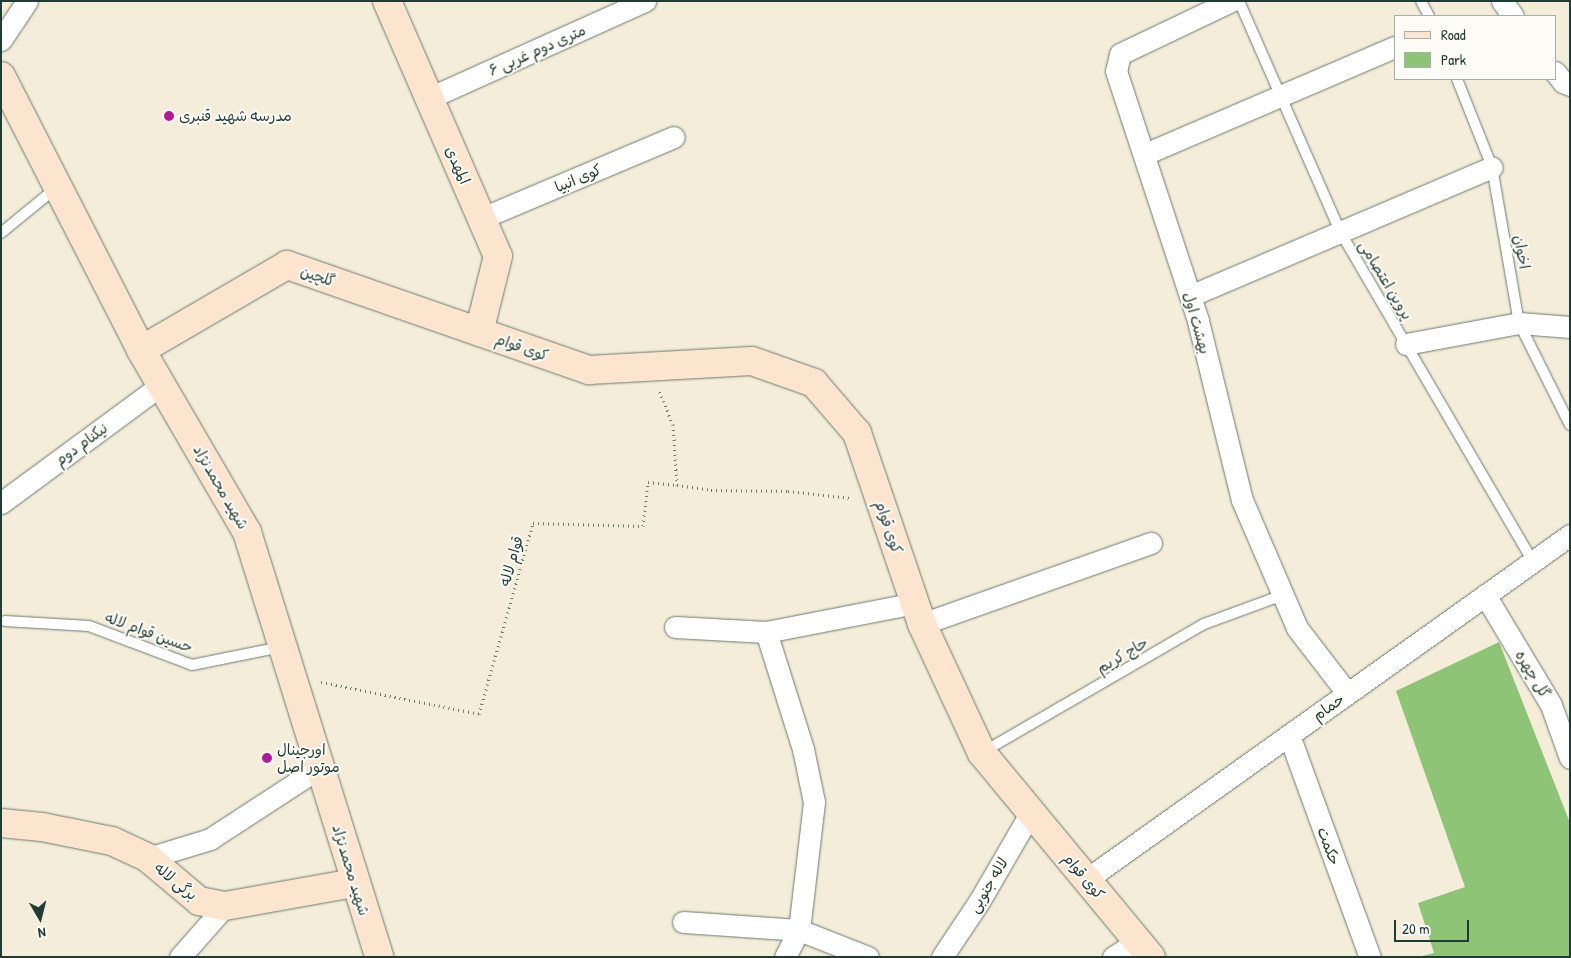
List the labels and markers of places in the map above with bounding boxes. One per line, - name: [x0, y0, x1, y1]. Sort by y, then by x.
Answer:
- place label: مدرسه شهید قنبری: [179, 107, 292, 125]
- marker: مدرسه شهید قنبری: [163, 110, 175, 122]
- place label: اورجینال موتور اصل: [277, 740, 340, 775]
- marker: اورجینال موتور اصل: [261, 752, 273, 764]

